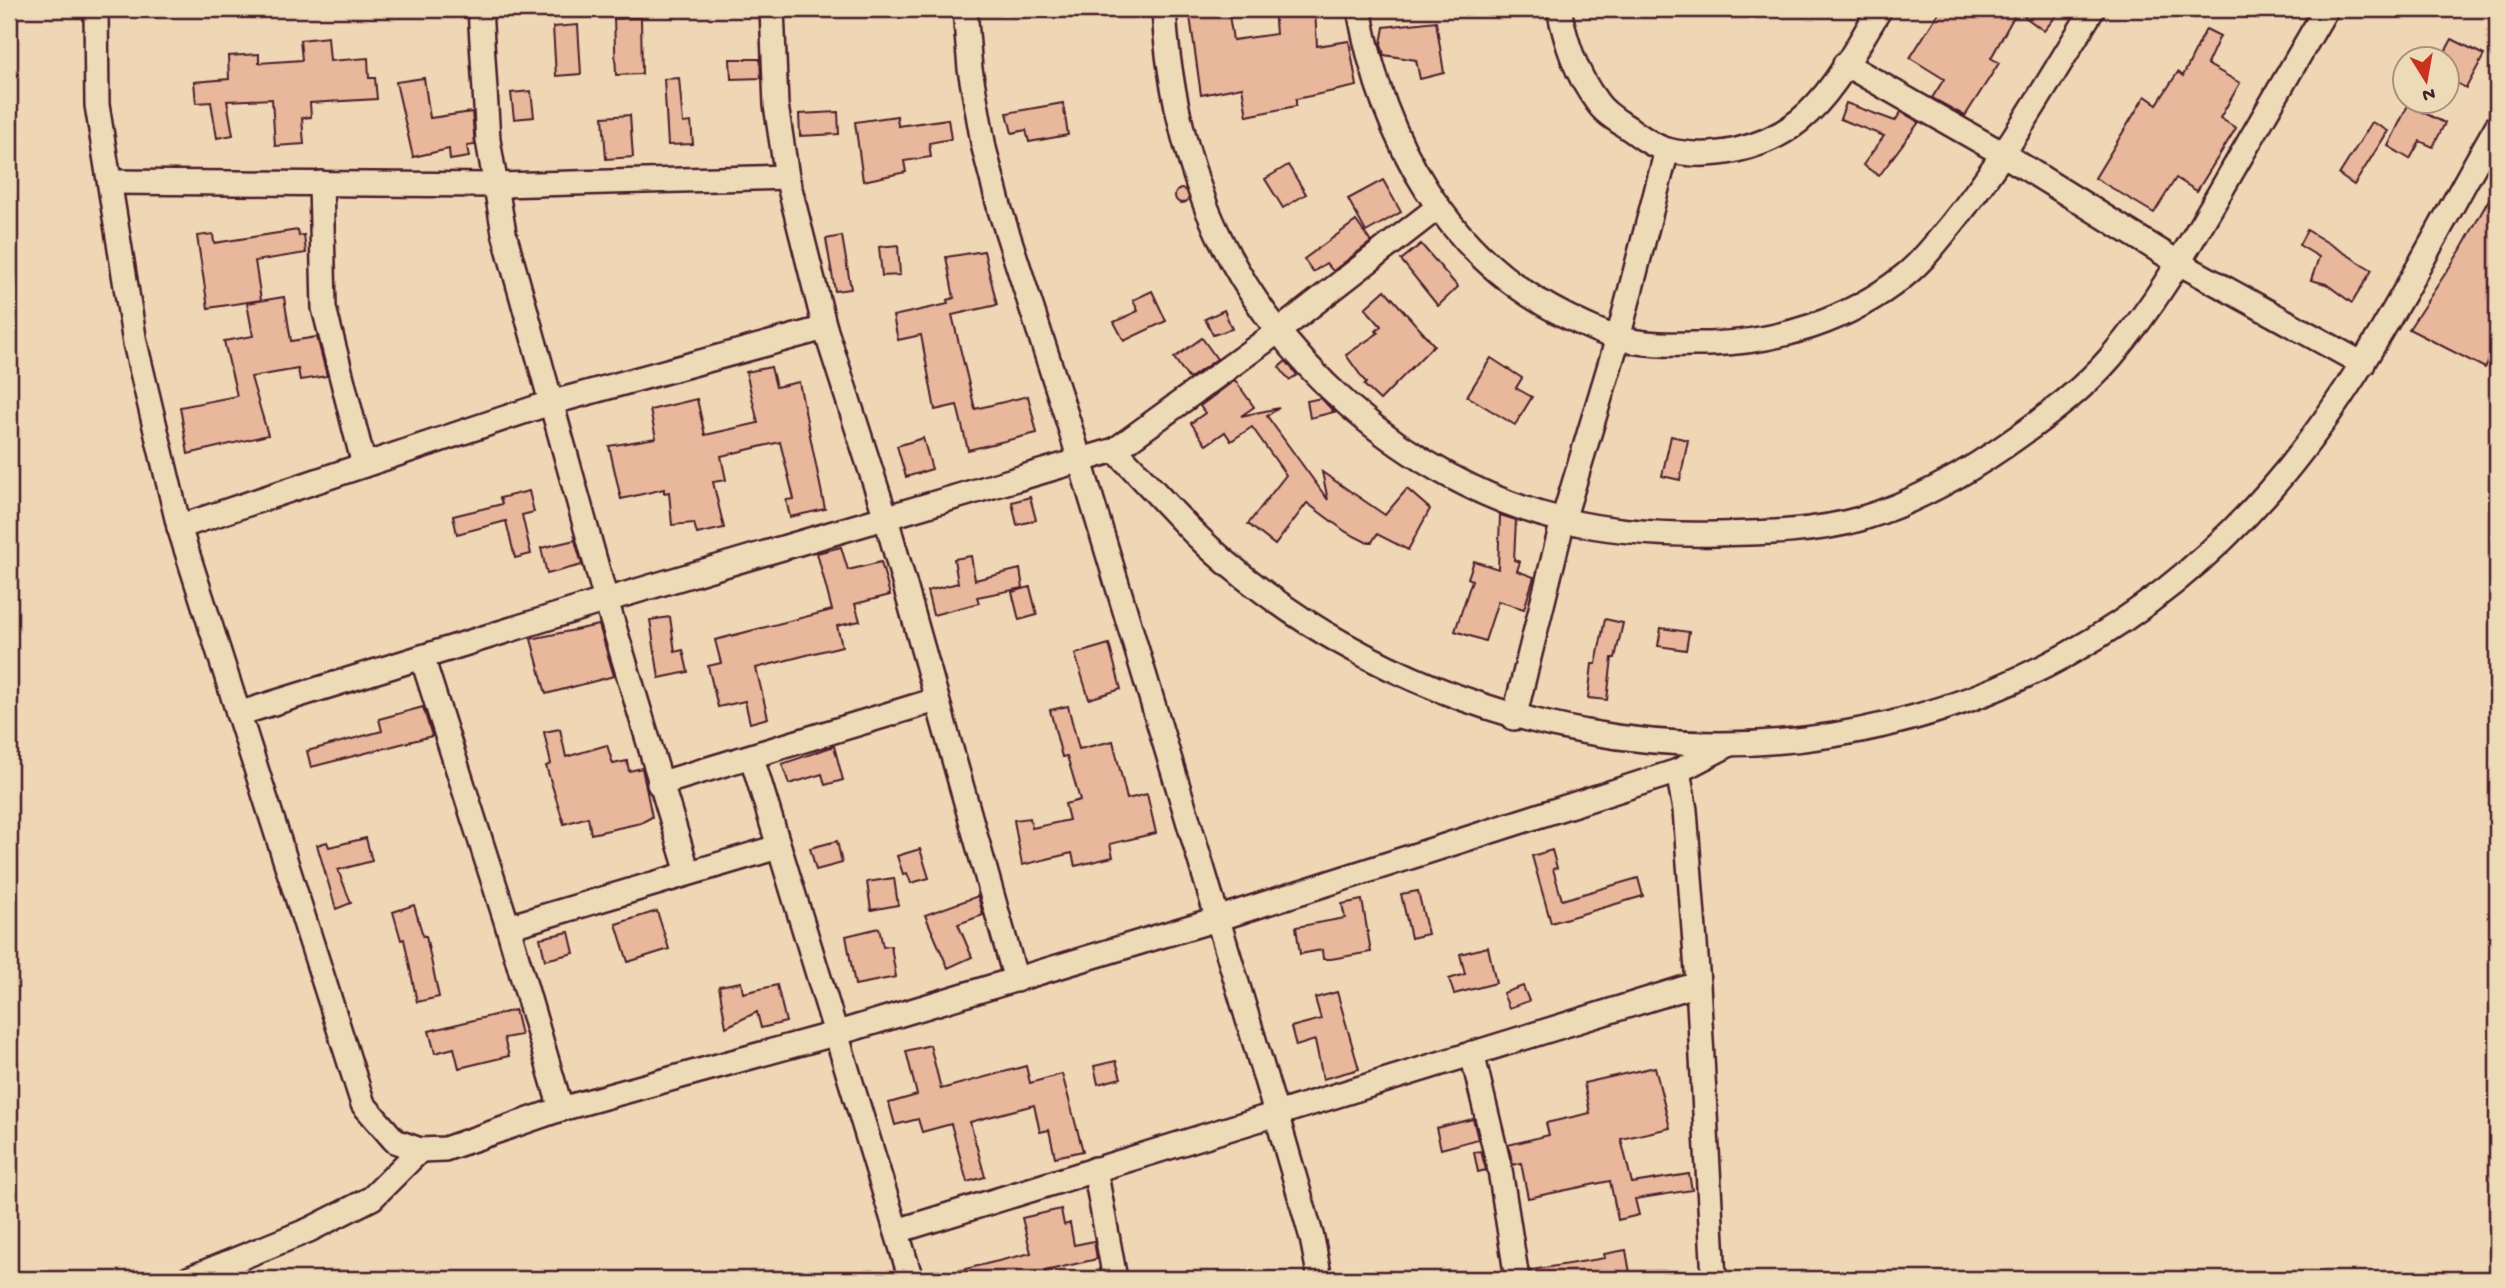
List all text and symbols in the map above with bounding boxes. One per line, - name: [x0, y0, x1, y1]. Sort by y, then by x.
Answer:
- north arrow: [2390, 46, 2460, 116]
- text: N: [2420, 81, 2437, 106]

